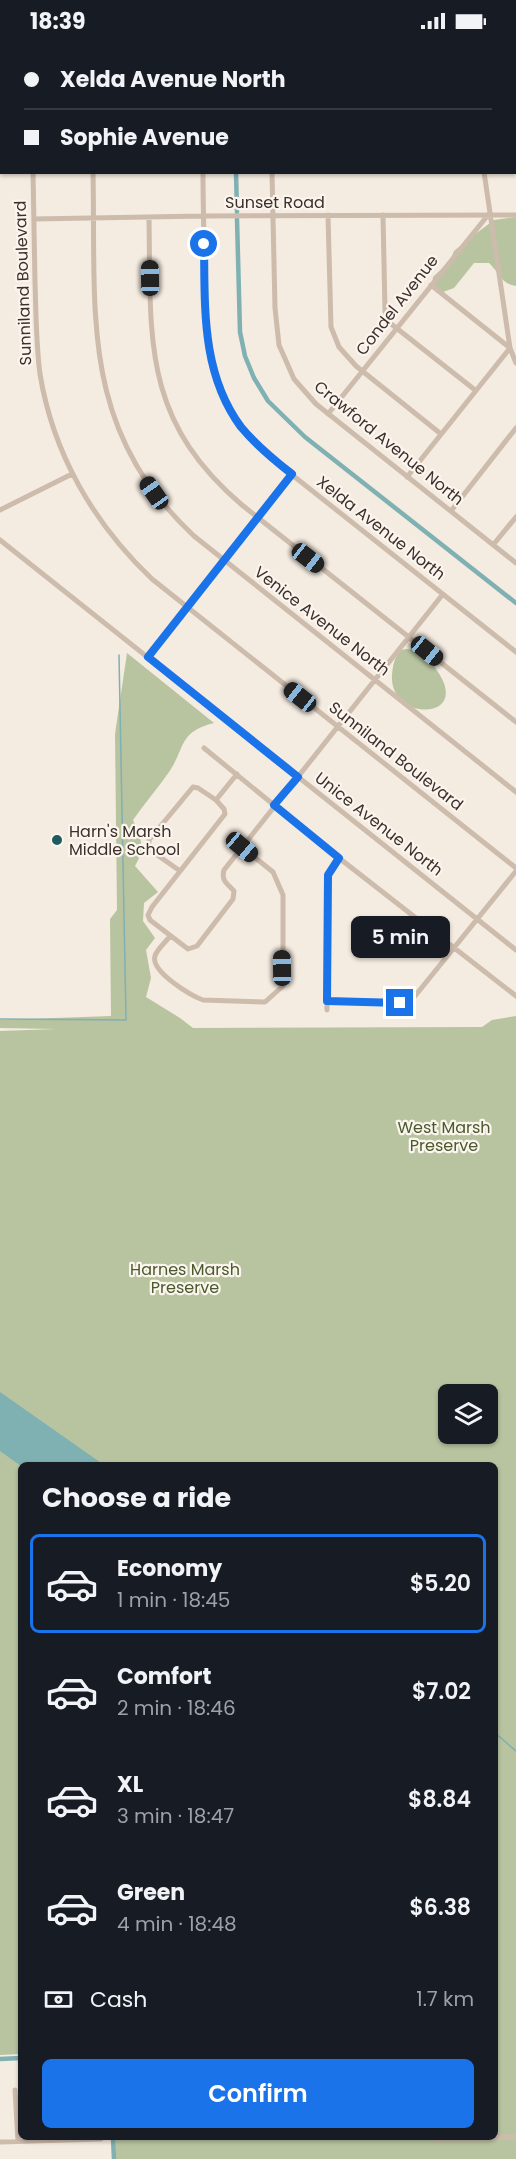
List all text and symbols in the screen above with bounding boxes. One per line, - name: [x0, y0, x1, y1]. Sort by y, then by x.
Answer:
- text: 18:39: [30, 6, 86, 37]
- text: Xelda Avenue North: [60, 64, 285, 95]
- text: Sophie Avenue: [60, 122, 229, 153]
- street label: Sunset Road: [225, 191, 325, 214]
- street label: Sunniland Boulevard: [9, 200, 37, 366]
- route start: [190, 230, 217, 257]
- street label: Condel Avenue: [350, 250, 444, 360]
- car: [141, 260, 159, 296]
- street label: Crawford Avenue North: [309, 375, 469, 511]
- street label: Xelda Avenue North: [312, 470, 450, 586]
- car: [136, 473, 172, 513]
- car: [288, 540, 328, 576]
- street label: Venice Avenue North: [249, 561, 395, 681]
- car: [407, 633, 447, 669]
- car: [280, 679, 320, 715]
- street label: Sunniland Boulevard: [324, 696, 468, 816]
- street label: Unice Avenue North: [310, 767, 448, 881]
- place label: Harn's Marsh Middle School: [69, 820, 180, 861]
- car: [222, 829, 262, 865]
- marker: Harn's Marsh Middle School: [50, 833, 64, 847]
- callout: 5 min: [350, 916, 450, 958]
- text: 5 min: [372, 923, 429, 951]
- car: [273, 950, 291, 986]
- route end: [386, 989, 413, 1016]
- park label: West Marsh Preserve: [397, 1116, 491, 1157]
- park label: Harnes Marsh Preserve: [130, 1258, 240, 1299]
- map controls: [438, 1384, 498, 1444]
- button: layers: [438, 1384, 498, 1444]
- text: Choose a ride: [42, 1479, 231, 1516]
- text: Economy: [117, 1553, 222, 1584]
- icon: car: [45, 1557, 99, 1611]
- text: $5.20: [410, 1568, 471, 1599]
- text: 1 min · 18:45: [117, 1586, 230, 1614]
- text: Comfort: [117, 1661, 211, 1692]
- icon: car: [45, 1665, 99, 1719]
- text: $7.02: [412, 1676, 471, 1707]
- text: 2 min · 18:46: [117, 1694, 236, 1722]
- text: XL: [117, 1769, 143, 1800]
- icon: car: [45, 1773, 99, 1827]
- text: $8.84: [408, 1784, 471, 1815]
- text: 3 min · 18:47: [117, 1802, 234, 1830]
- text: Green: [117, 1877, 185, 1908]
- icon: car: [45, 1881, 99, 1935]
- text: $6.38: [409, 1892, 471, 1923]
- text: 4 min · 18:48: [117, 1910, 237, 1938]
- icon: cash: [42, 1983, 75, 2016]
- text: Cash: [90, 1984, 147, 2015]
- text: 1.7 km: [416, 1985, 474, 2013]
- button: Confirm: [42, 2059, 474, 2128]

